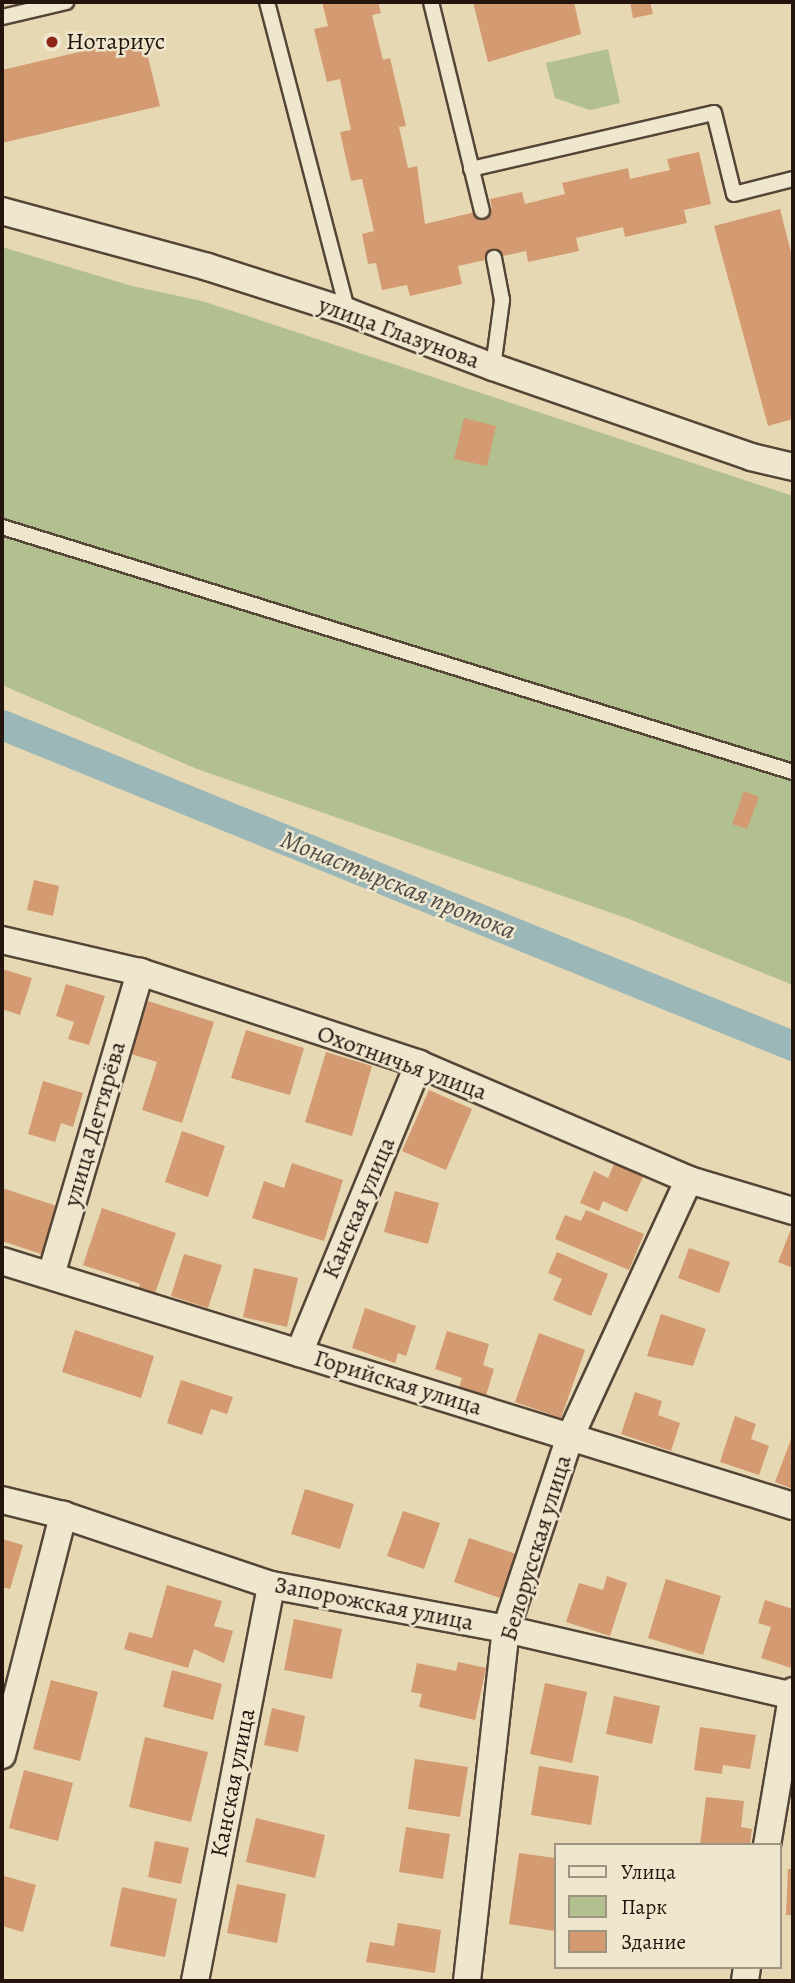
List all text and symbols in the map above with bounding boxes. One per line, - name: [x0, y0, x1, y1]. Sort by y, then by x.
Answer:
- place label: Нотариус: [66, 28, 165, 56]
- marker: Нотариус: [44, 34, 60, 50]
- street label: улица Глазунова: [314, 291, 484, 375]
- water label: Монастырская протока: [276, 824, 520, 946]
- street label: Охотничья улица: [313, 1019, 491, 1107]
- street label: улица Дегтярёва: [58, 1038, 132, 1210]
- street label: Канская улица: [316, 1133, 402, 1283]
- street label: Горийская улица: [311, 1344, 485, 1422]
- street label: Белорусская улица: [494, 1451, 578, 1645]
- street label: Запорожская улица: [272, 1571, 476, 1637]
- street label: Канская улица: [204, 1706, 262, 1860]
- legend: [554, 1843, 781, 1969]
- text: Улица: [621, 1858, 676, 1886]
- text: Парк: [621, 1893, 667, 1921]
- text: Здание: [621, 1928, 686, 1956]

